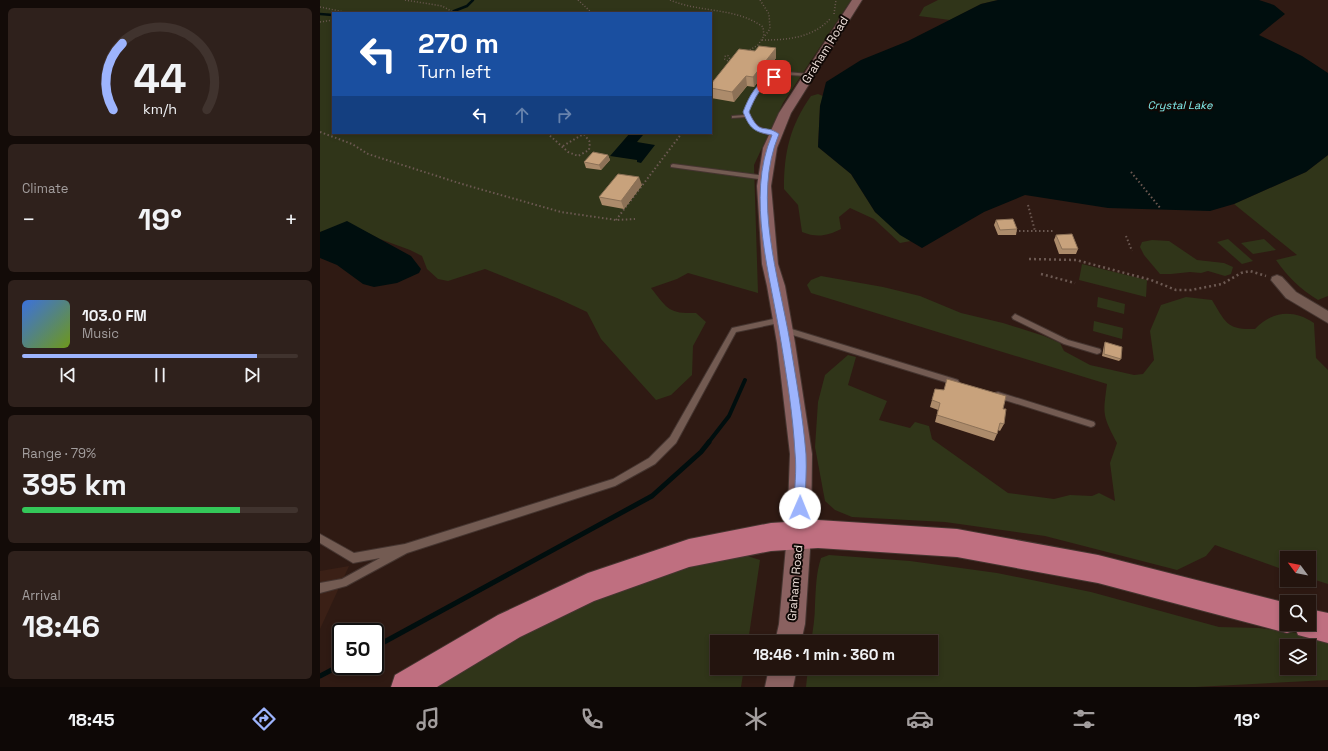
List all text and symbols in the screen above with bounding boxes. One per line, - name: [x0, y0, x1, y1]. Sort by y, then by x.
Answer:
- street label: Graham Road: [798, 13, 852, 87]
- text: 270 m: [418, 25, 499, 61]
- icon: left: [352, 28, 404, 80]
- text: 44: [134, 52, 186, 105]
- text: Turn left: [418, 60, 491, 83]
- pin: [757, 60, 791, 94]
- icon: arrive: [763, 66, 785, 88]
- water label: Crystal Lake: [1148, 98, 1213, 112]
- text: km/h: [143, 99, 177, 117]
- icon: left: [469, 104, 491, 126]
- icon: ahead: [511, 104, 533, 126]
- icon: right: [553, 104, 575, 126]
- text: Climate: [22, 180, 68, 197]
- text: 19°: [138, 200, 182, 239]
- text: −: [22, 205, 36, 233]
- text: +: [284, 205, 298, 233]
- text: 103.0 FM: [82, 306, 147, 325]
- text: Music: [82, 325, 119, 342]
- icon: previous: [57, 364, 79, 386]
- icon: pause: [149, 364, 171, 386]
- icon: next: [241, 364, 263, 386]
- text: Range · 79%: [22, 445, 96, 462]
- text: 395 km: [22, 465, 127, 504]
- position arrow: [779, 487, 821, 529]
- street label: Graham Road: [784, 544, 806, 622]
- north arrow: [1280, 551, 1316, 587]
- map controls: [1280, 551, 1316, 675]
- text: Arrival: [22, 587, 61, 604]
- button: search: [1280, 595, 1316, 631]
- text: 18:46: [22, 607, 100, 646]
- speed limit sign: 50: [332, 623, 384, 675]
- button: layers: [1280, 639, 1316, 675]
- text: 18:46 · 1 min · 360 m: [753, 645, 895, 664]
- icon: directions: [250, 705, 278, 733]
- icon: music: [414, 705, 442, 733]
- icon: phone: [578, 705, 606, 733]
- icon: climate: [742, 705, 770, 733]
- icon: car: [906, 705, 934, 733]
- icon: filters: [1070, 705, 1098, 733]
- text: 18:45: [68, 708, 115, 731]
- text: 19°: [1234, 708, 1260, 731]

